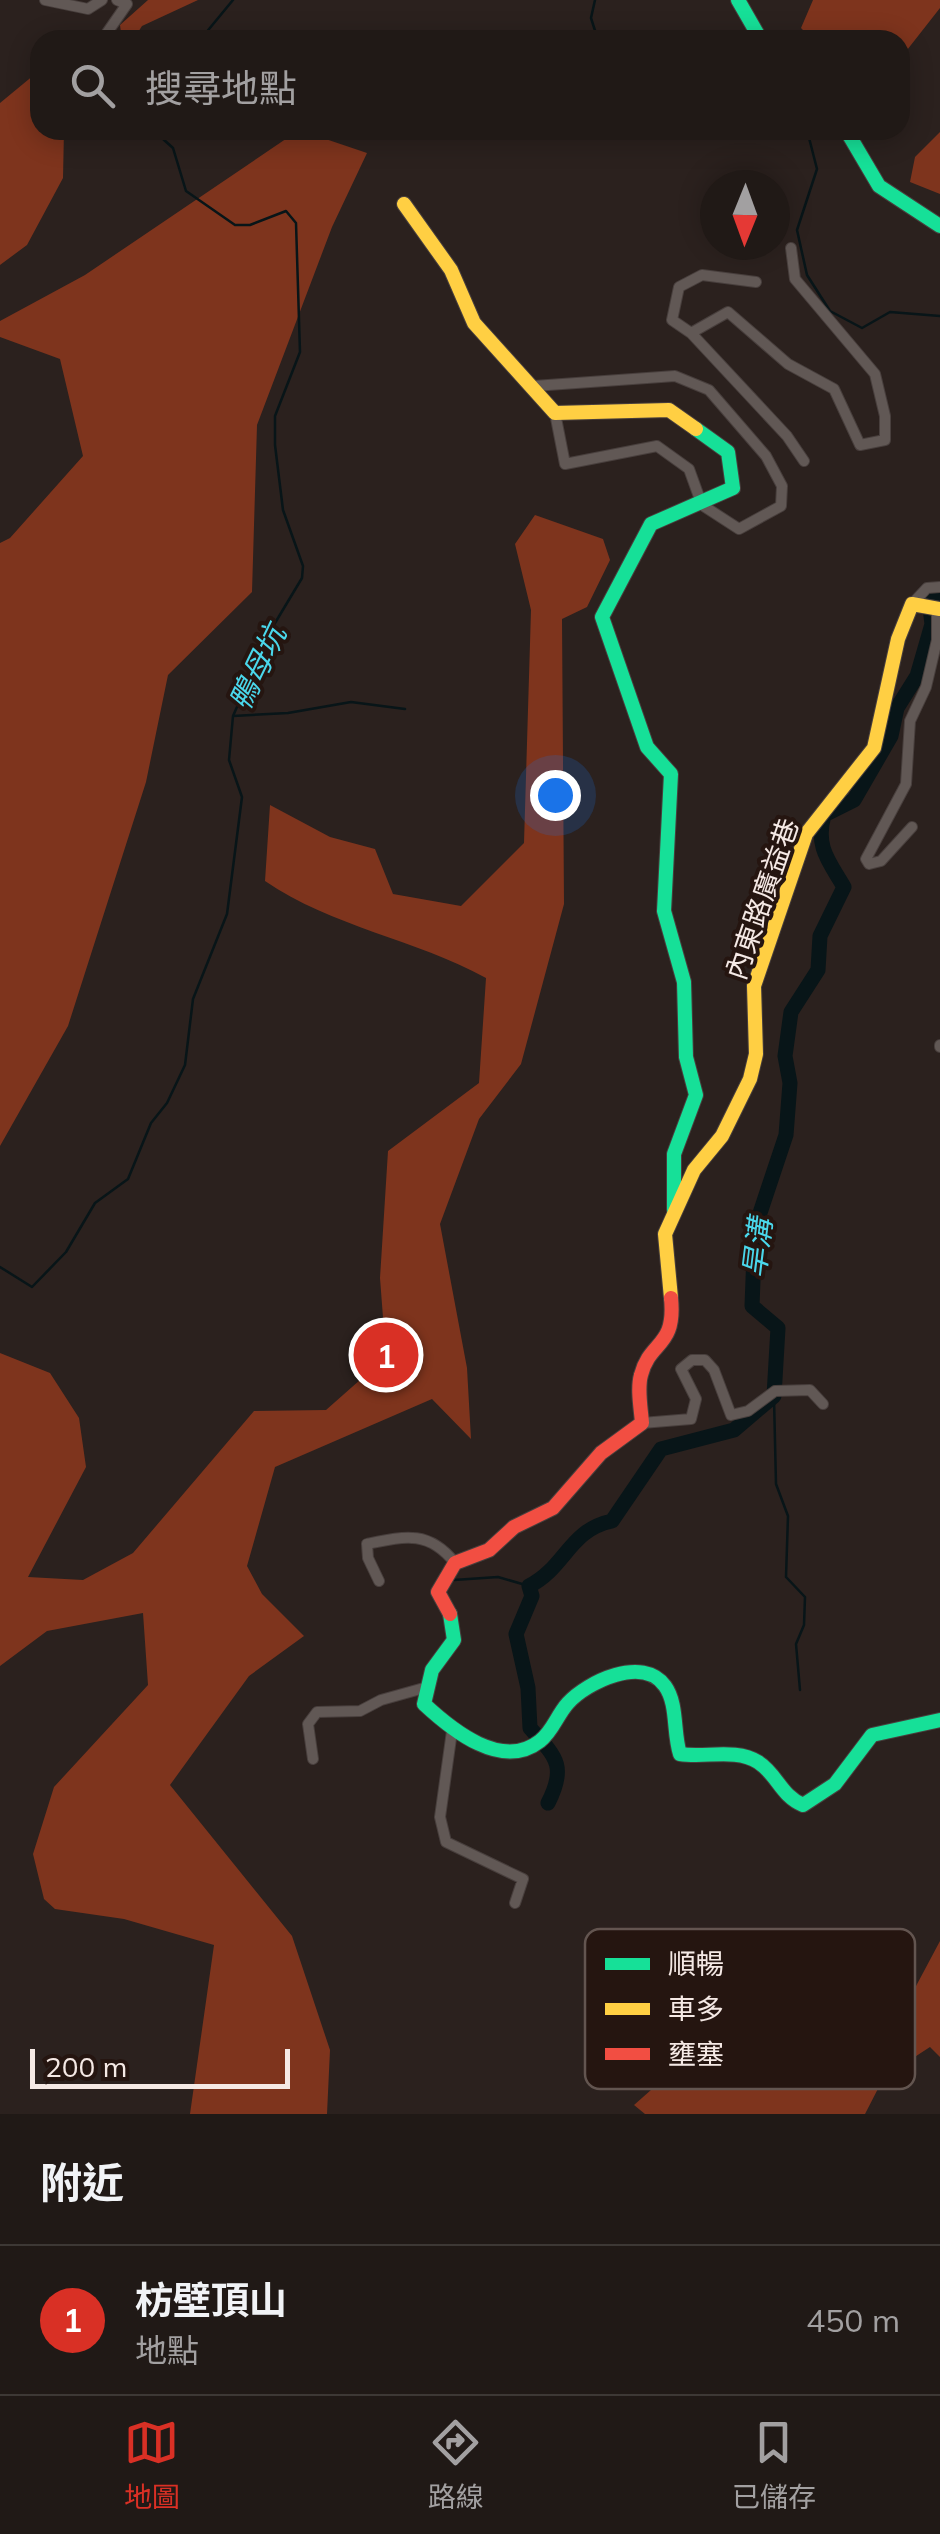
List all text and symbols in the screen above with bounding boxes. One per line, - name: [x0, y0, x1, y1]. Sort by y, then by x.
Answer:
- search box: [30, 30, 910, 140]
- icon: search: [65, 58, 120, 113]
- text: 搜尋地點: [145, 64, 297, 112]
- north arrow: [700, 170, 790, 260]
- water label: 鴨母坑: [220, 615, 296, 716]
- your location: [530, 770, 581, 821]
- street label: 內東路廣益巷: [718, 814, 805, 984]
- water label: 旱溝: [734, 1212, 780, 1280]
- pin: 1: [354, 1318, 418, 1392]
- legend: [585, 1929, 915, 2089]
- text: 順暢: [668, 1946, 724, 1981]
- text: 車多: [668, 1991, 724, 2026]
- text: 壅塞: [668, 2036, 724, 2071]
- scale bar: [30, 2044, 290, 2088]
- text: 200 m: [45, 2049, 127, 2084]
- text: 附近: [40, 2156, 124, 2209]
- text: 枋壁頂山: [135, 2276, 287, 2324]
- text: 1: [63, 2300, 82, 2340]
- text: 450 m: [806, 2300, 900, 2340]
- text: 地點: [135, 2330, 199, 2370]
- tab: 地圖: [124, 2415, 180, 2515]
- tab: 路線: [428, 2415, 484, 2515]
- tab: 已儲存: [732, 2415, 816, 2515]

